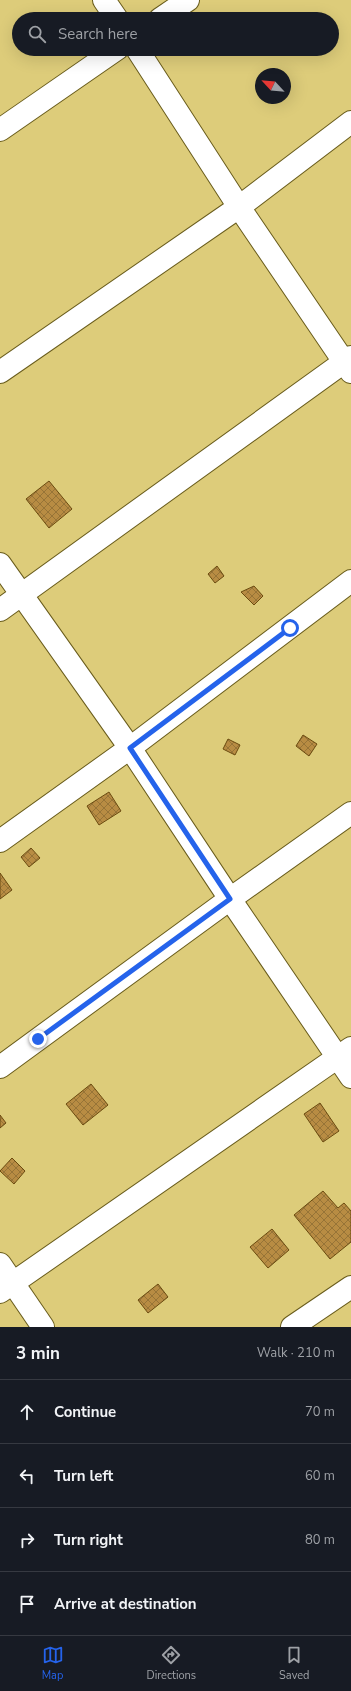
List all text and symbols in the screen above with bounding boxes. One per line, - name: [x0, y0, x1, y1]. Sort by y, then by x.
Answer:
- search box: [12, 12, 339, 56]
- icon: search: [26, 23, 48, 45]
- text: Search here: [58, 24, 138, 44]
- north arrow: [255, 68, 291, 104]
- route start: [281, 619, 299, 637]
- route end: [29, 1030, 47, 1048]
- text: 3 min: [16, 1342, 60, 1365]
- text: Walk · 210 m: [257, 1344, 335, 1362]
- icon: ahead: [16, 1401, 38, 1423]
- text: Continue: [54, 1402, 116, 1422]
- text: 70 m: [305, 1403, 335, 1421]
- icon: left: [16, 1465, 38, 1487]
- text: Turn left: [54, 1466, 113, 1486]
- text: 60 m: [305, 1467, 335, 1485]
- icon: right: [16, 1529, 38, 1551]
- text: Turn right: [54, 1530, 123, 1550]
- text: 80 m: [305, 1531, 335, 1549]
- icon: arrive: [16, 1593, 38, 1615]
- text: Arrive at destination: [54, 1594, 197, 1614]
- tab: Map: [42, 1644, 64, 1683]
- tab: Directions: [147, 1644, 196, 1683]
- tab: Saved: [279, 1644, 309, 1683]

